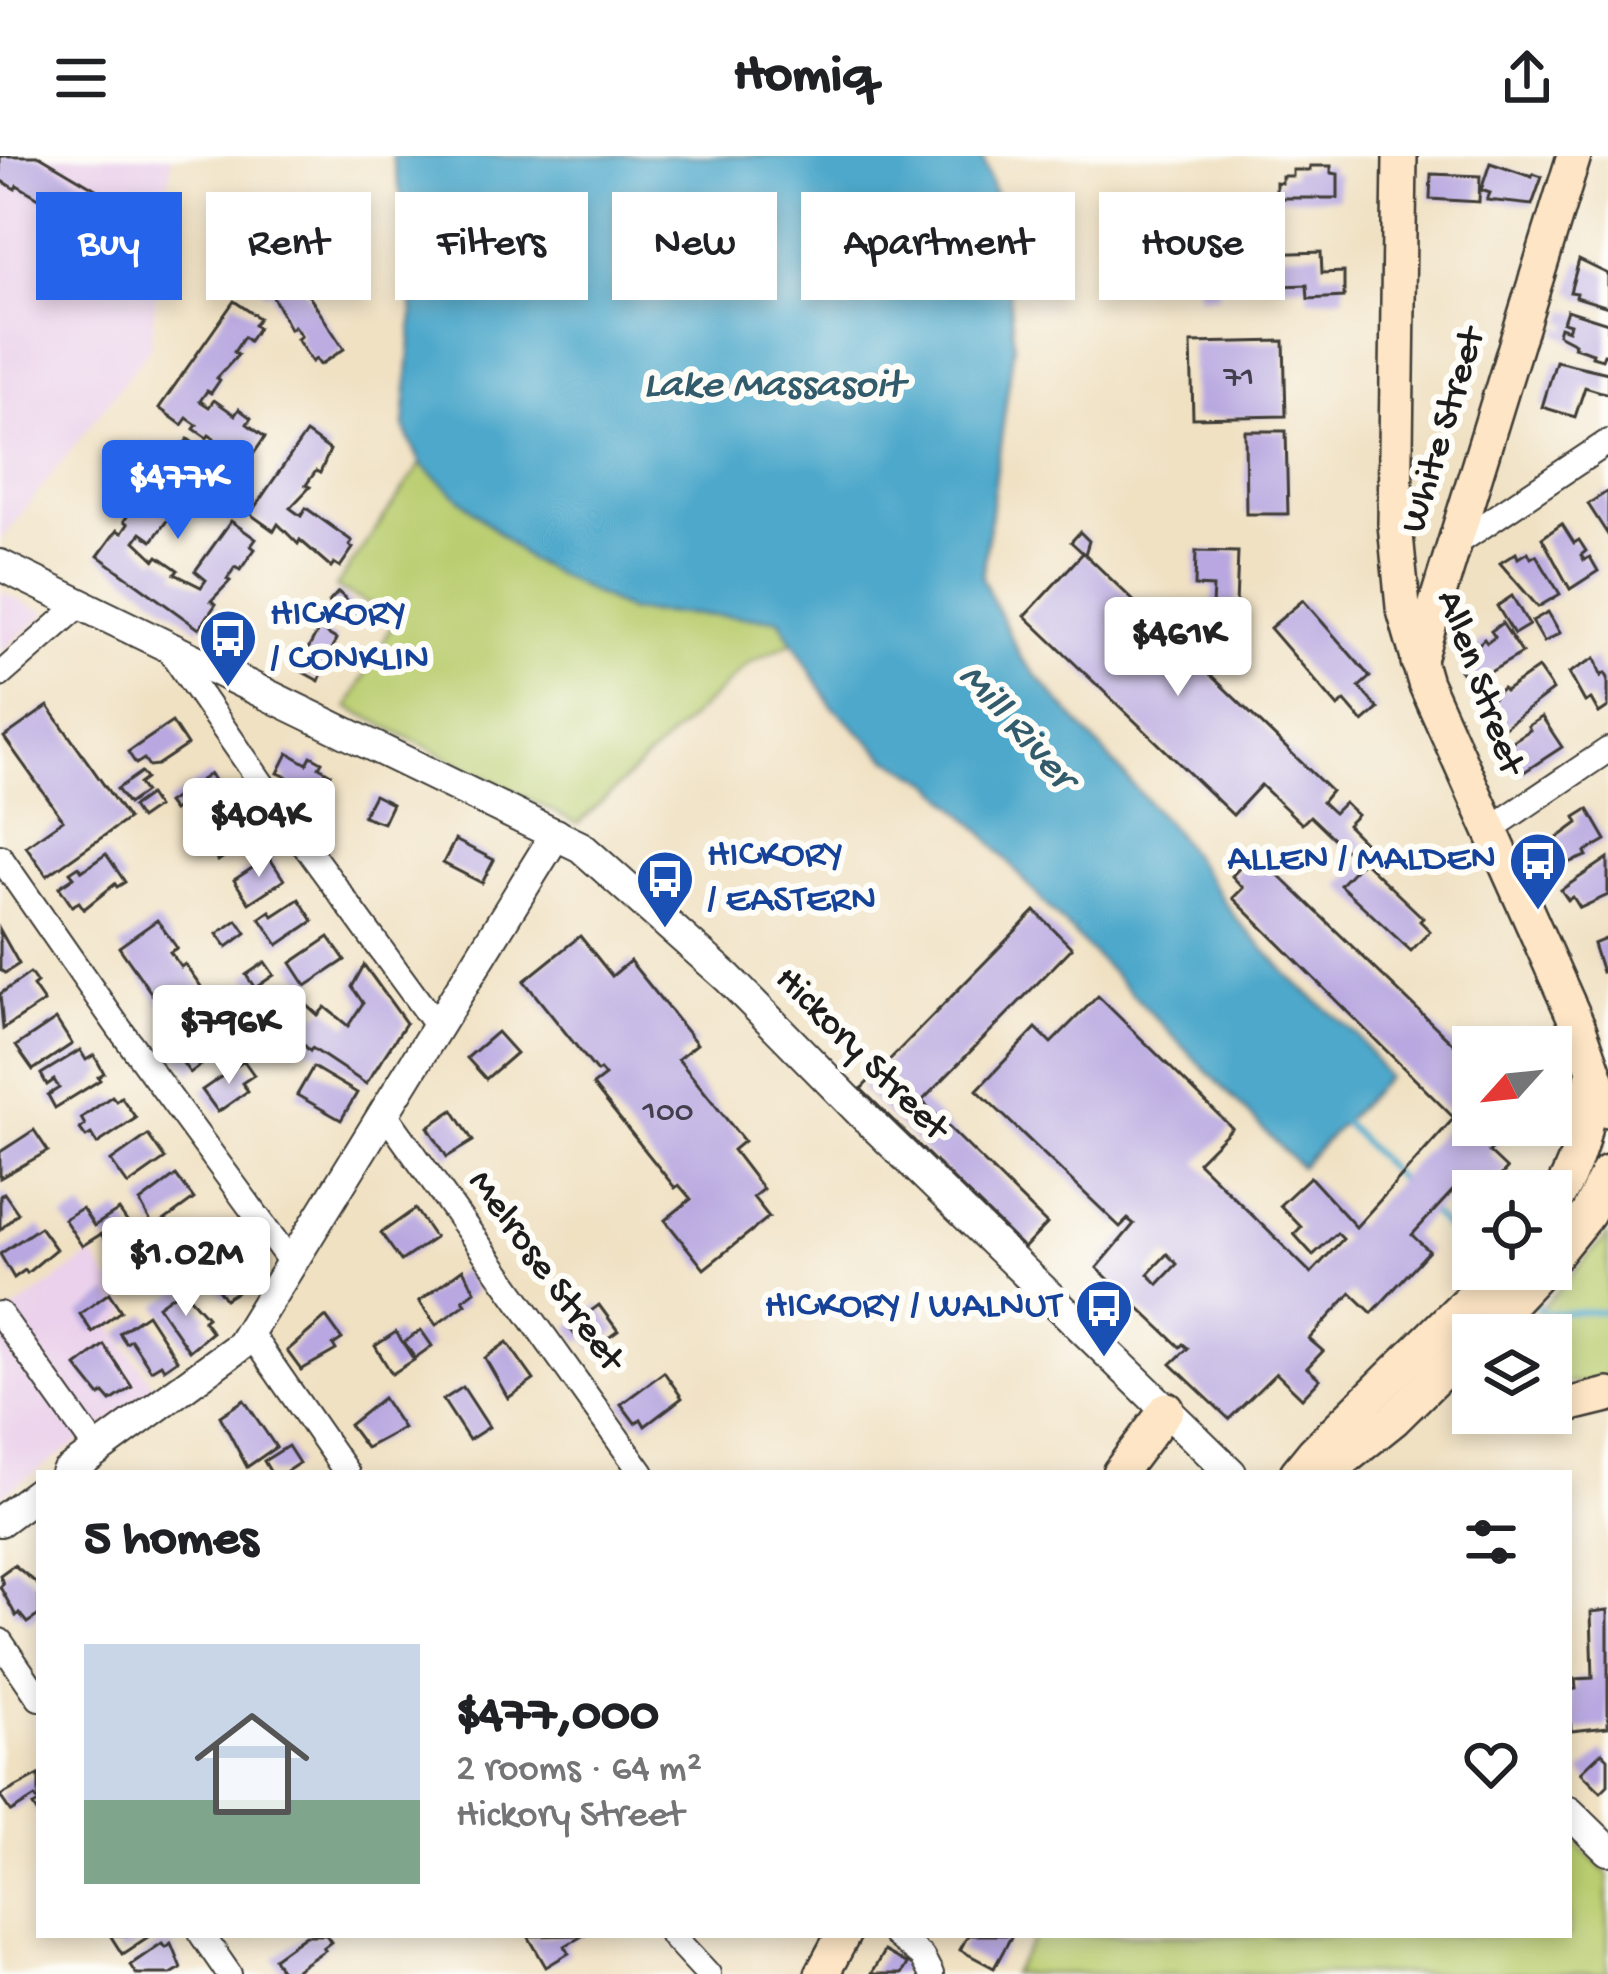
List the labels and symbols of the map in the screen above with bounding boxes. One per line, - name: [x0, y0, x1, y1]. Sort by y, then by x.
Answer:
- street label: White Street: [1392, 320, 1499, 539]
- house number: 71: [1223, 360, 1254, 398]
- water label: Lake Massasoit: [643, 363, 909, 412]
- pin: $477K: [94, 440, 262, 542]
- street label: Allen Street: [1424, 585, 1534, 784]
- place label: HICKORY / CONKLIN: [270, 593, 429, 684]
- pin: $461K: [1094, 597, 1262, 699]
- bus stop icon: HICKORY / CONKLIN: [197, 607, 259, 689]
- water label: Mill River: [946, 655, 1090, 807]
- pin: $404K: [175, 778, 343, 880]
- bus stop icon: ALLEN / MALDEN: [1507, 830, 1569, 912]
- place label: HICKORY / EASTERN: [707, 834, 876, 925]
- place label: ALLEN / MALDEN: [1227, 838, 1496, 884]
- bus stop icon: HICKORY / EASTERN: [634, 848, 696, 930]
- street label: Hickory Street: [763, 958, 959, 1154]
- pin: $796K: [145, 985, 313, 1087]
- north arrow: [1452, 1026, 1572, 1146]
- house number: 100: [642, 1094, 693, 1132]
- street label: Melrose Street: [456, 1162, 634, 1384]
- pin: $1.02M: [88, 1217, 284, 1319]
- bus stop icon: HICKORY / WALNUT: [1073, 1277, 1135, 1359]
- place label: HICKORY / WALNUT: [764, 1285, 1064, 1331]

